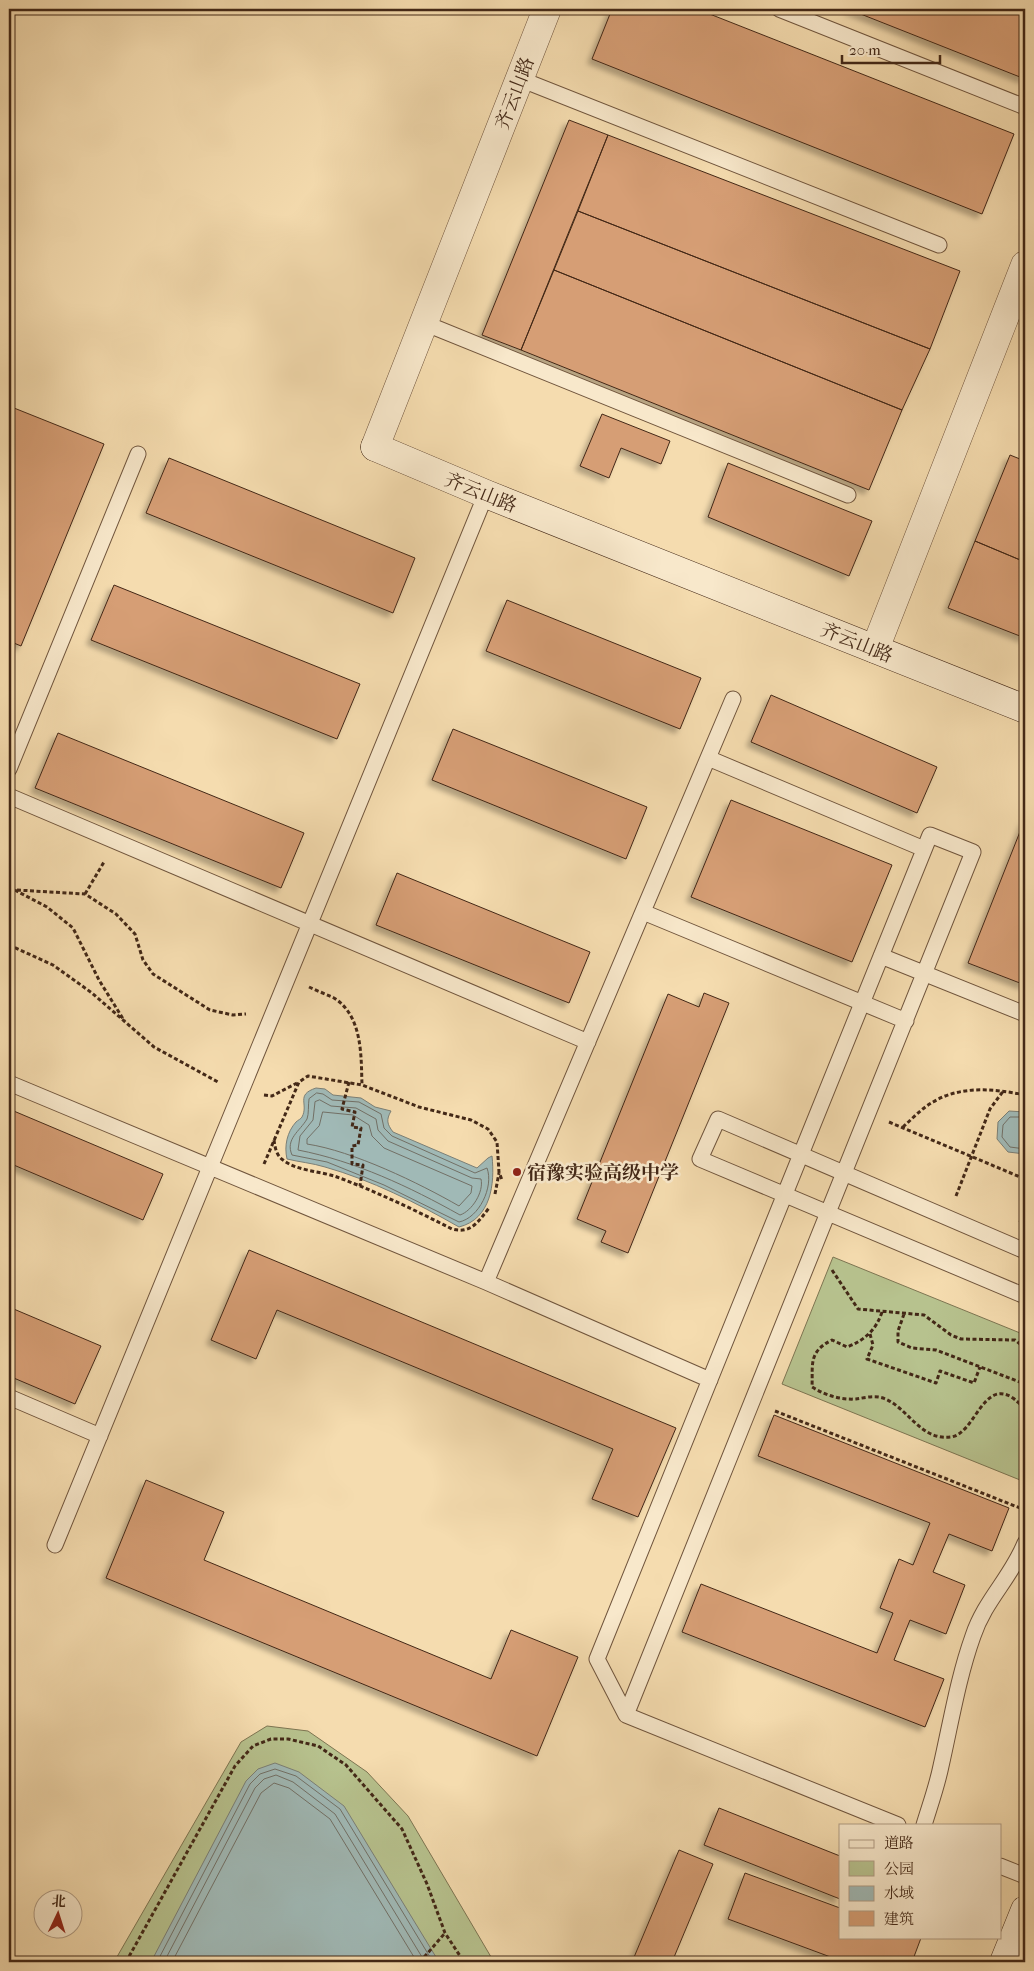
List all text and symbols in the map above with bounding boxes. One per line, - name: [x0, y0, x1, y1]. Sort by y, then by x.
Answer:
- scale bar: [842, 32, 939, 64]
- text: 20 m: [849, 41, 881, 59]
- street label: 齐云山路: [491, 54, 539, 133]
- street label: 齐云山路: [441, 468, 520, 517]
- street label: 齐云山路: [817, 618, 896, 667]
- place label: 宿豫实验高级中学: [527, 1162, 679, 1184]
- marker: 宿豫实验高级中学: [511, 1166, 523, 1178]
- legend: [839, 1824, 1002, 1938]
- text: 道路: [884, 1834, 914, 1852]
- text: 公园: [884, 1860, 914, 1878]
- text: 水域: [884, 1884, 914, 1902]
- north arrow: [32, 1888, 82, 1938]
- text: 北: [51, 1893, 66, 1910]
- text: 建筑: [884, 1910, 914, 1928]

